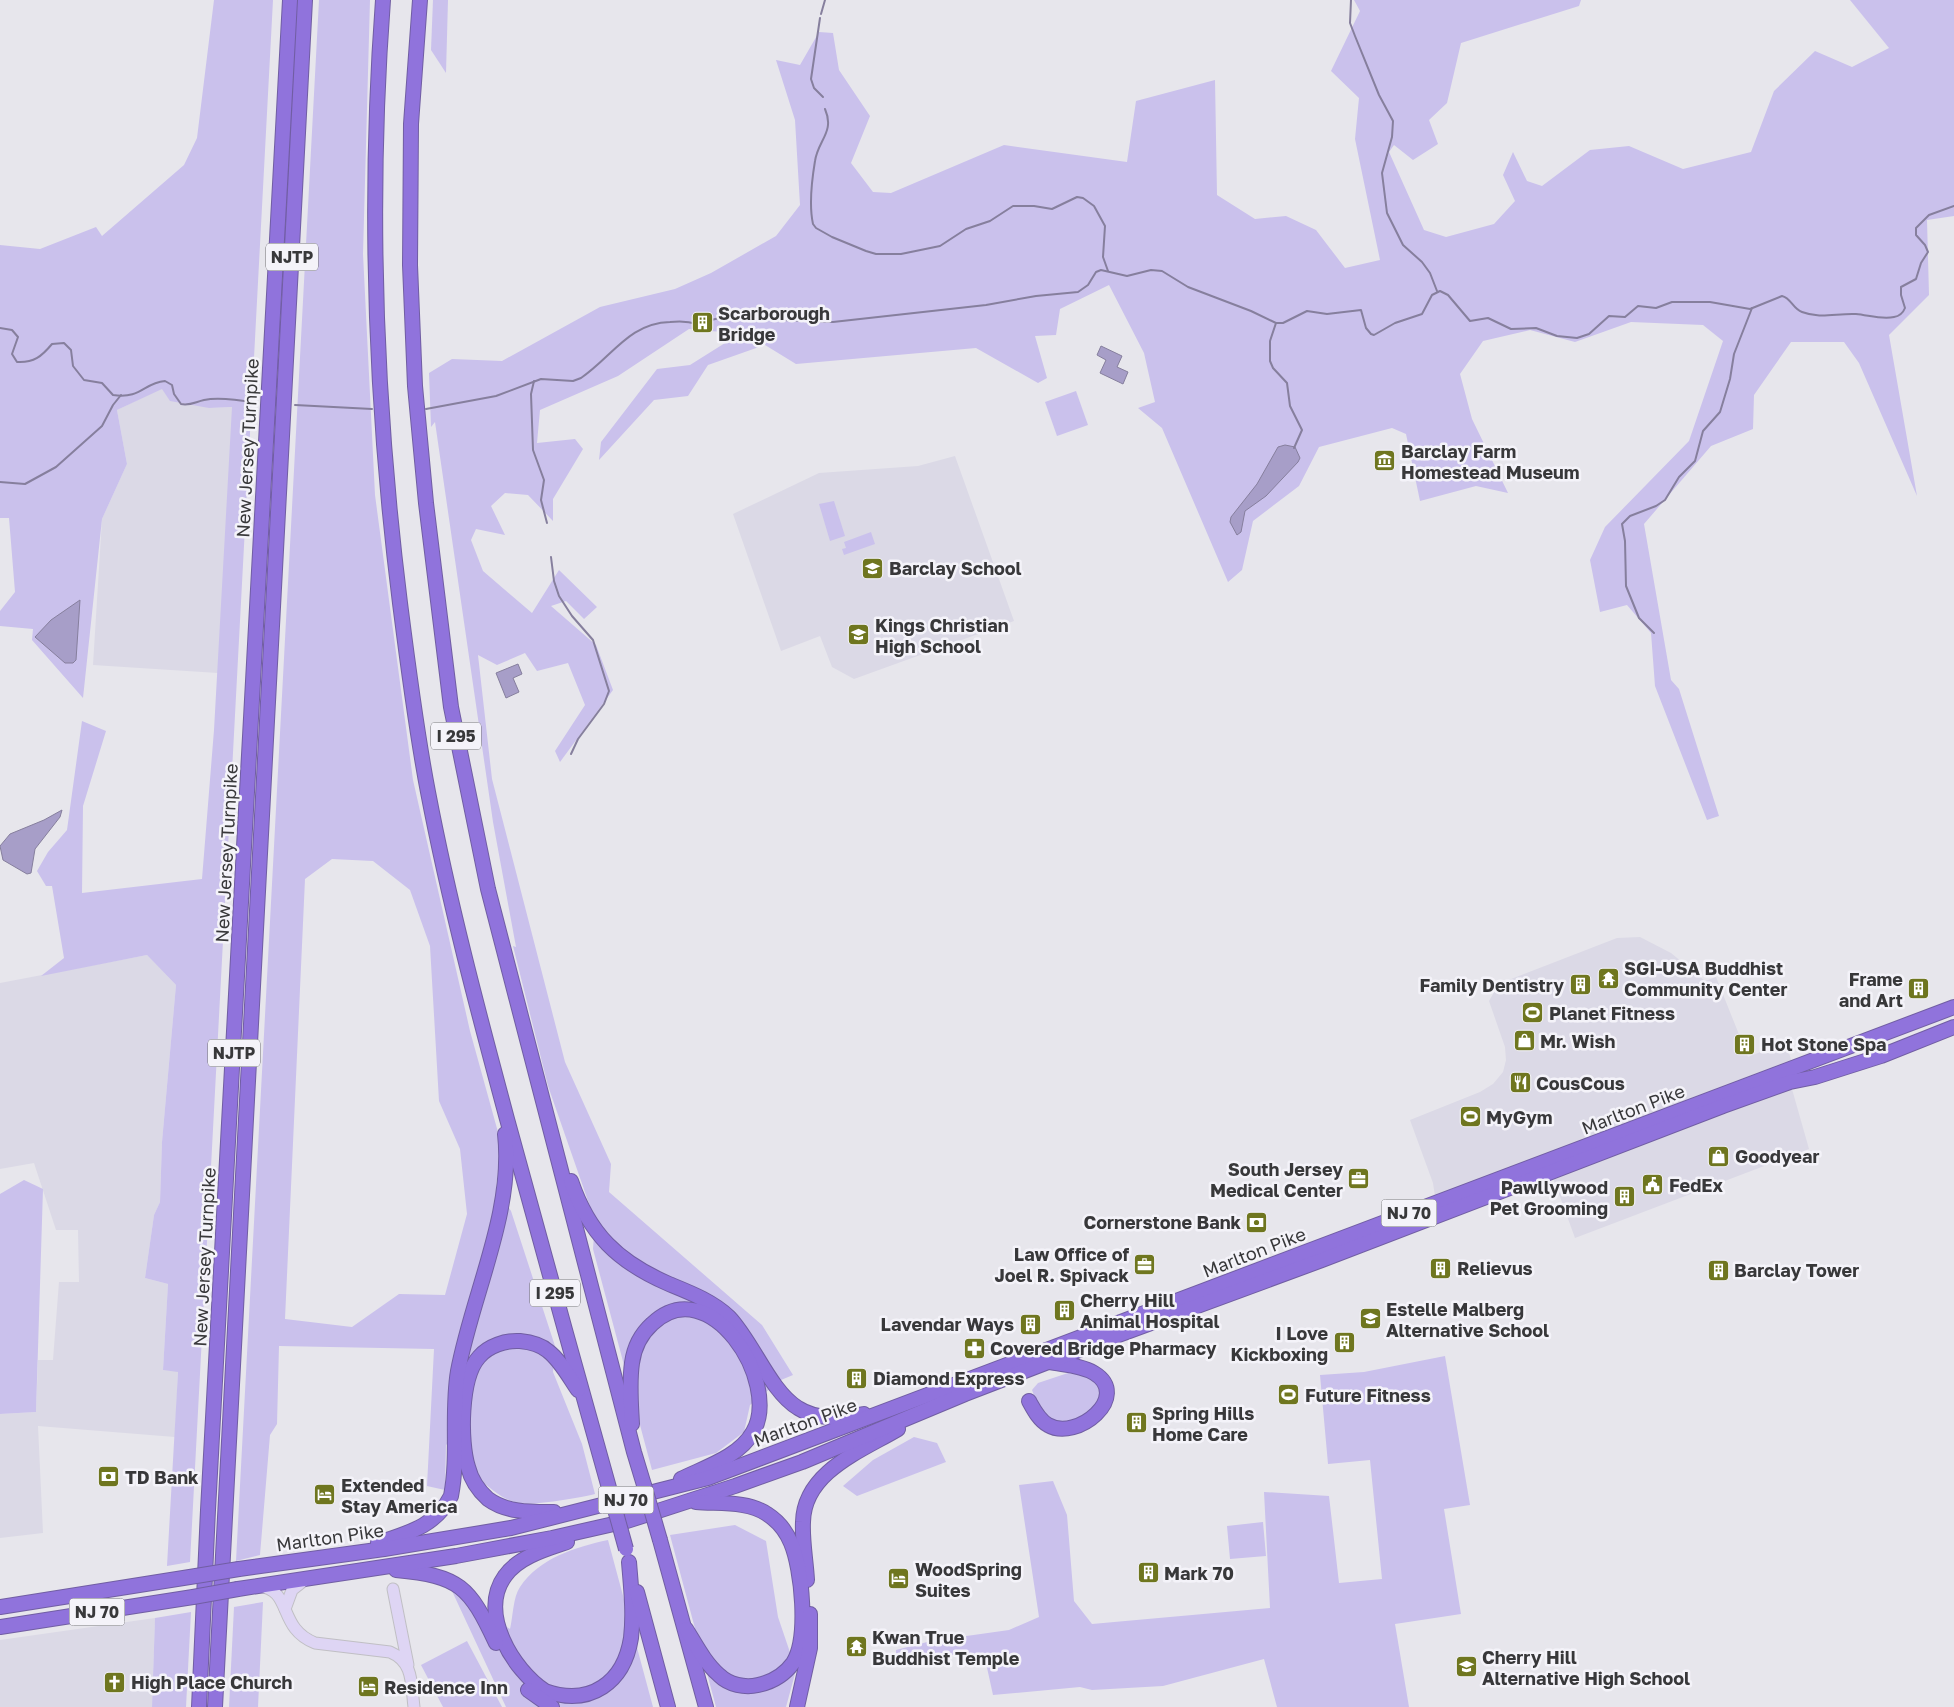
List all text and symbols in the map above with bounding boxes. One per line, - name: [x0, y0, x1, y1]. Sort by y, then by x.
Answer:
- road number: NJTP: [266, 243, 318, 270]
- place label: Scarborough Bridge: [718, 302, 830, 345]
- building icon: Scarborough Bridge: [690, 311, 714, 335]
- street label: New Jersey Turnpike: [231, 358, 263, 538]
- place label: Barclay Farm Homestead Museum: [1401, 440, 1580, 483]
- museum icon: Barclay Farm Homestead Museum: [1373, 449, 1397, 473]
- school or university icon: Barclay School: [861, 556, 885, 580]
- place label: Barclay School: [889, 557, 1022, 579]
- place label: Kings Christian High School: [875, 614, 1009, 657]
- school or university icon: Kings Christian High School: [847, 623, 871, 647]
- road number: I 295: [431, 722, 481, 749]
- street label: New Jersey Turnpike: [210, 763, 242, 943]
- place label: SGI-USA Buddhist Community Center: [1624, 957, 1787, 1000]
- temple icon: SGI-USA Buddhist Community Center: [1596, 966, 1620, 990]
- place label: Frame and Art: [1839, 968, 1903, 1011]
- building icon: Family Dentistry: [1568, 973, 1592, 997]
- place label: Family Dentistry: [1420, 974, 1564, 996]
- building icon: Frame and Art: [1907, 977, 1931, 1001]
- sports icon: Planet Fitness: [1521, 1001, 1545, 1025]
- place label: Planet Fitness: [1549, 1002, 1675, 1024]
- shop icon: Mr. Wish: [1512, 1029, 1536, 1053]
- place label: Mr. Wish: [1540, 1030, 1615, 1052]
- building icon: Hot Stone Spa: [1733, 1032, 1757, 1056]
- place label: Hot Stone Spa: [1761, 1033, 1887, 1055]
- road number: NJTP: [208, 1040, 260, 1066]
- restaurant icon: CousCous: [1508, 1071, 1532, 1095]
- place label: CousCous: [1536, 1072, 1625, 1094]
- street label: Marlton Pike: [1578, 1079, 1688, 1139]
- sports icon: MyGym: [1458, 1105, 1482, 1129]
- place label: MyGym: [1486, 1106, 1553, 1128]
- shop icon: Goodyear: [1707, 1144, 1731, 1168]
- place label: Goodyear: [1735, 1145, 1819, 1167]
- place label: South Jersey Medical Center: [1210, 1158, 1343, 1201]
- street label: New Jersey Turnpike: [188, 1167, 220, 1347]
- office icon: South Jersey Medical Center: [1347, 1167, 1371, 1191]
- public building icon: FedEx: [1641, 1173, 1665, 1197]
- place label: FedEx: [1669, 1174, 1723, 1196]
- place label: Pawllywood Pet Grooming: [1490, 1176, 1608, 1219]
- building icon: Pawllywood Pet Grooming: [1612, 1185, 1636, 1209]
- road number: NJ 70: [1382, 1200, 1436, 1226]
- bank icon: Cornerstone Bank: [1245, 1210, 1269, 1234]
- place label: Cornerstone Bank: [1083, 1211, 1242, 1233]
- street label: Marlton Pike: [1199, 1222, 1309, 1282]
- place label: Law Office of Joel R. Spivack: [995, 1243, 1130, 1286]
- office icon: Law Office of Joel R. Spivack: [1133, 1252, 1157, 1276]
- building icon: Relievus: [1429, 1256, 1453, 1280]
- place label: Relievus: [1457, 1257, 1533, 1279]
- building icon: Barclay Tower: [1706, 1258, 1730, 1282]
- place label: Barclay Tower: [1734, 1259, 1859, 1281]
- road number: I 295: [530, 1280, 580, 1306]
- place label: Cherry Hill Animal Hospital: [1080, 1289, 1220, 1332]
- building icon: Cherry Hill Animal Hospital: [1052, 1298, 1076, 1322]
- place label: Estelle Malberg Alternative School: [1386, 1298, 1549, 1341]
- school or university icon: Estelle Malberg Alternative School: [1358, 1307, 1382, 1331]
- building icon: Lavendar Ways: [1018, 1312, 1042, 1336]
- place label: Lavendar Ways: [880, 1313, 1014, 1335]
- place label: I Love Kickboxing: [1230, 1322, 1328, 1365]
- building icon: I Love Kickboxing: [1332, 1331, 1356, 1355]
- pharmacy icon: Covered Bridge Pharmacy: [962, 1336, 986, 1360]
- place label: Covered Bridge Pharmacy: [990, 1337, 1217, 1359]
- building icon: Diamond Express: [845, 1366, 869, 1390]
- place label: Diamond Express: [873, 1367, 1025, 1389]
- sports icon: Future Fitness: [1277, 1383, 1301, 1407]
- place label: Future Fitness: [1305, 1384, 1431, 1406]
- street label: Marlton Pike: [750, 1393, 860, 1451]
- place label: Spring Hills Home Care: [1152, 1402, 1254, 1445]
- building icon: Spring Hills Home Care: [1124, 1411, 1148, 1435]
- bank icon: TD Bank: [97, 1465, 121, 1489]
- place label: TD Bank: [125, 1466, 199, 1488]
- place label: Extended Stay America: [341, 1474, 457, 1517]
- hotel icon: Extended Stay America: [313, 1483, 337, 1507]
- road number: NJ 70: [598, 1486, 654, 1514]
- street label: Marlton Pike: [275, 1519, 385, 1555]
- place label: WoodSpring Suites: [915, 1558, 1022, 1601]
- building icon: Mark 70: [1136, 1561, 1160, 1585]
- place label: Mark 70: [1164, 1562, 1234, 1584]
- hotel icon: WoodSpring Suites: [887, 1567, 911, 1591]
- road number: NJ 70: [70, 1598, 124, 1625]
- place label: Kwan True Buddhist Temple: [872, 1626, 1020, 1669]
- temple icon: Kwan True Buddhist Temple: [844, 1635, 868, 1659]
- place label: Cherry Hill Alternative High School: [1482, 1646, 1690, 1689]
- school or university icon: Cherry Hill Alternative High School: [1454, 1655, 1478, 1679]
- church icon: High Place Church: [103, 1670, 127, 1694]
- place label: High Place Church: [131, 1671, 293, 1693]
- hotel icon: Residence Inn: [356, 1675, 380, 1699]
- place label: Residence Inn: [384, 1676, 508, 1698]

